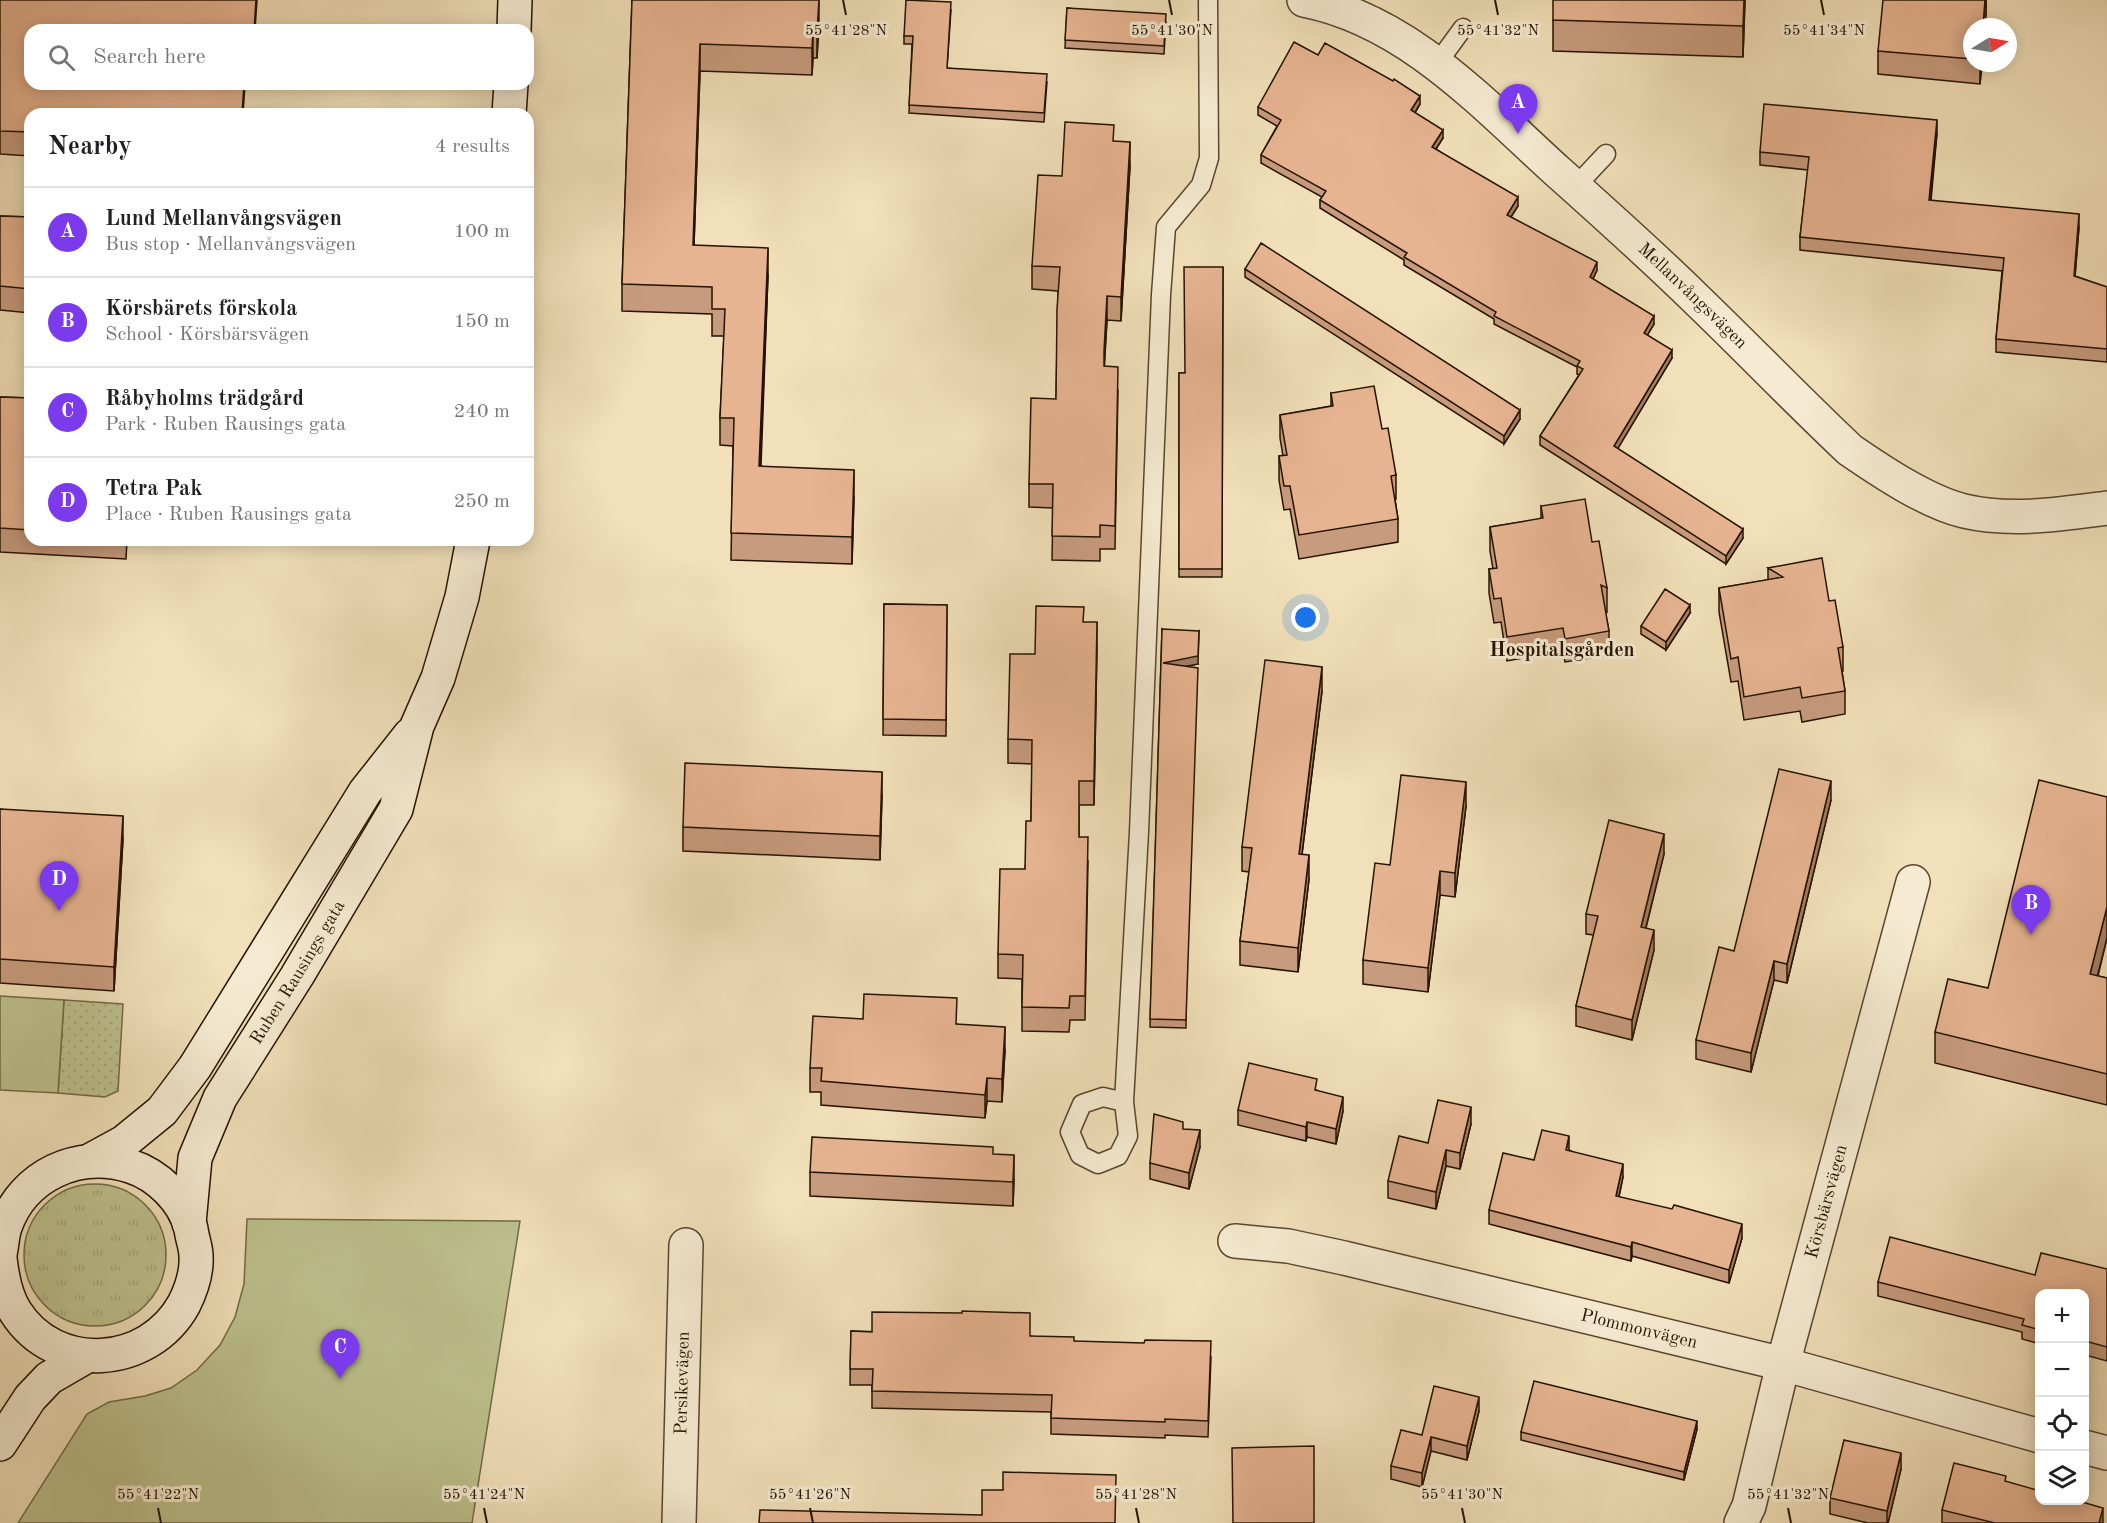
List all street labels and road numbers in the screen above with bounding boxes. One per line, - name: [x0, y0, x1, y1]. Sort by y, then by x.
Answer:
- street label: Mellanvångsvägen: [1634, 240, 1751, 353]
- street label: Ruben Rausings gata: [247, 897, 349, 1048]
- street label: Körsbärsvägen: [1803, 1142, 1851, 1261]
- street label: Plommonvägen: [1579, 1306, 1699, 1352]
- street label: Persikevägen: [672, 1331, 693, 1435]

